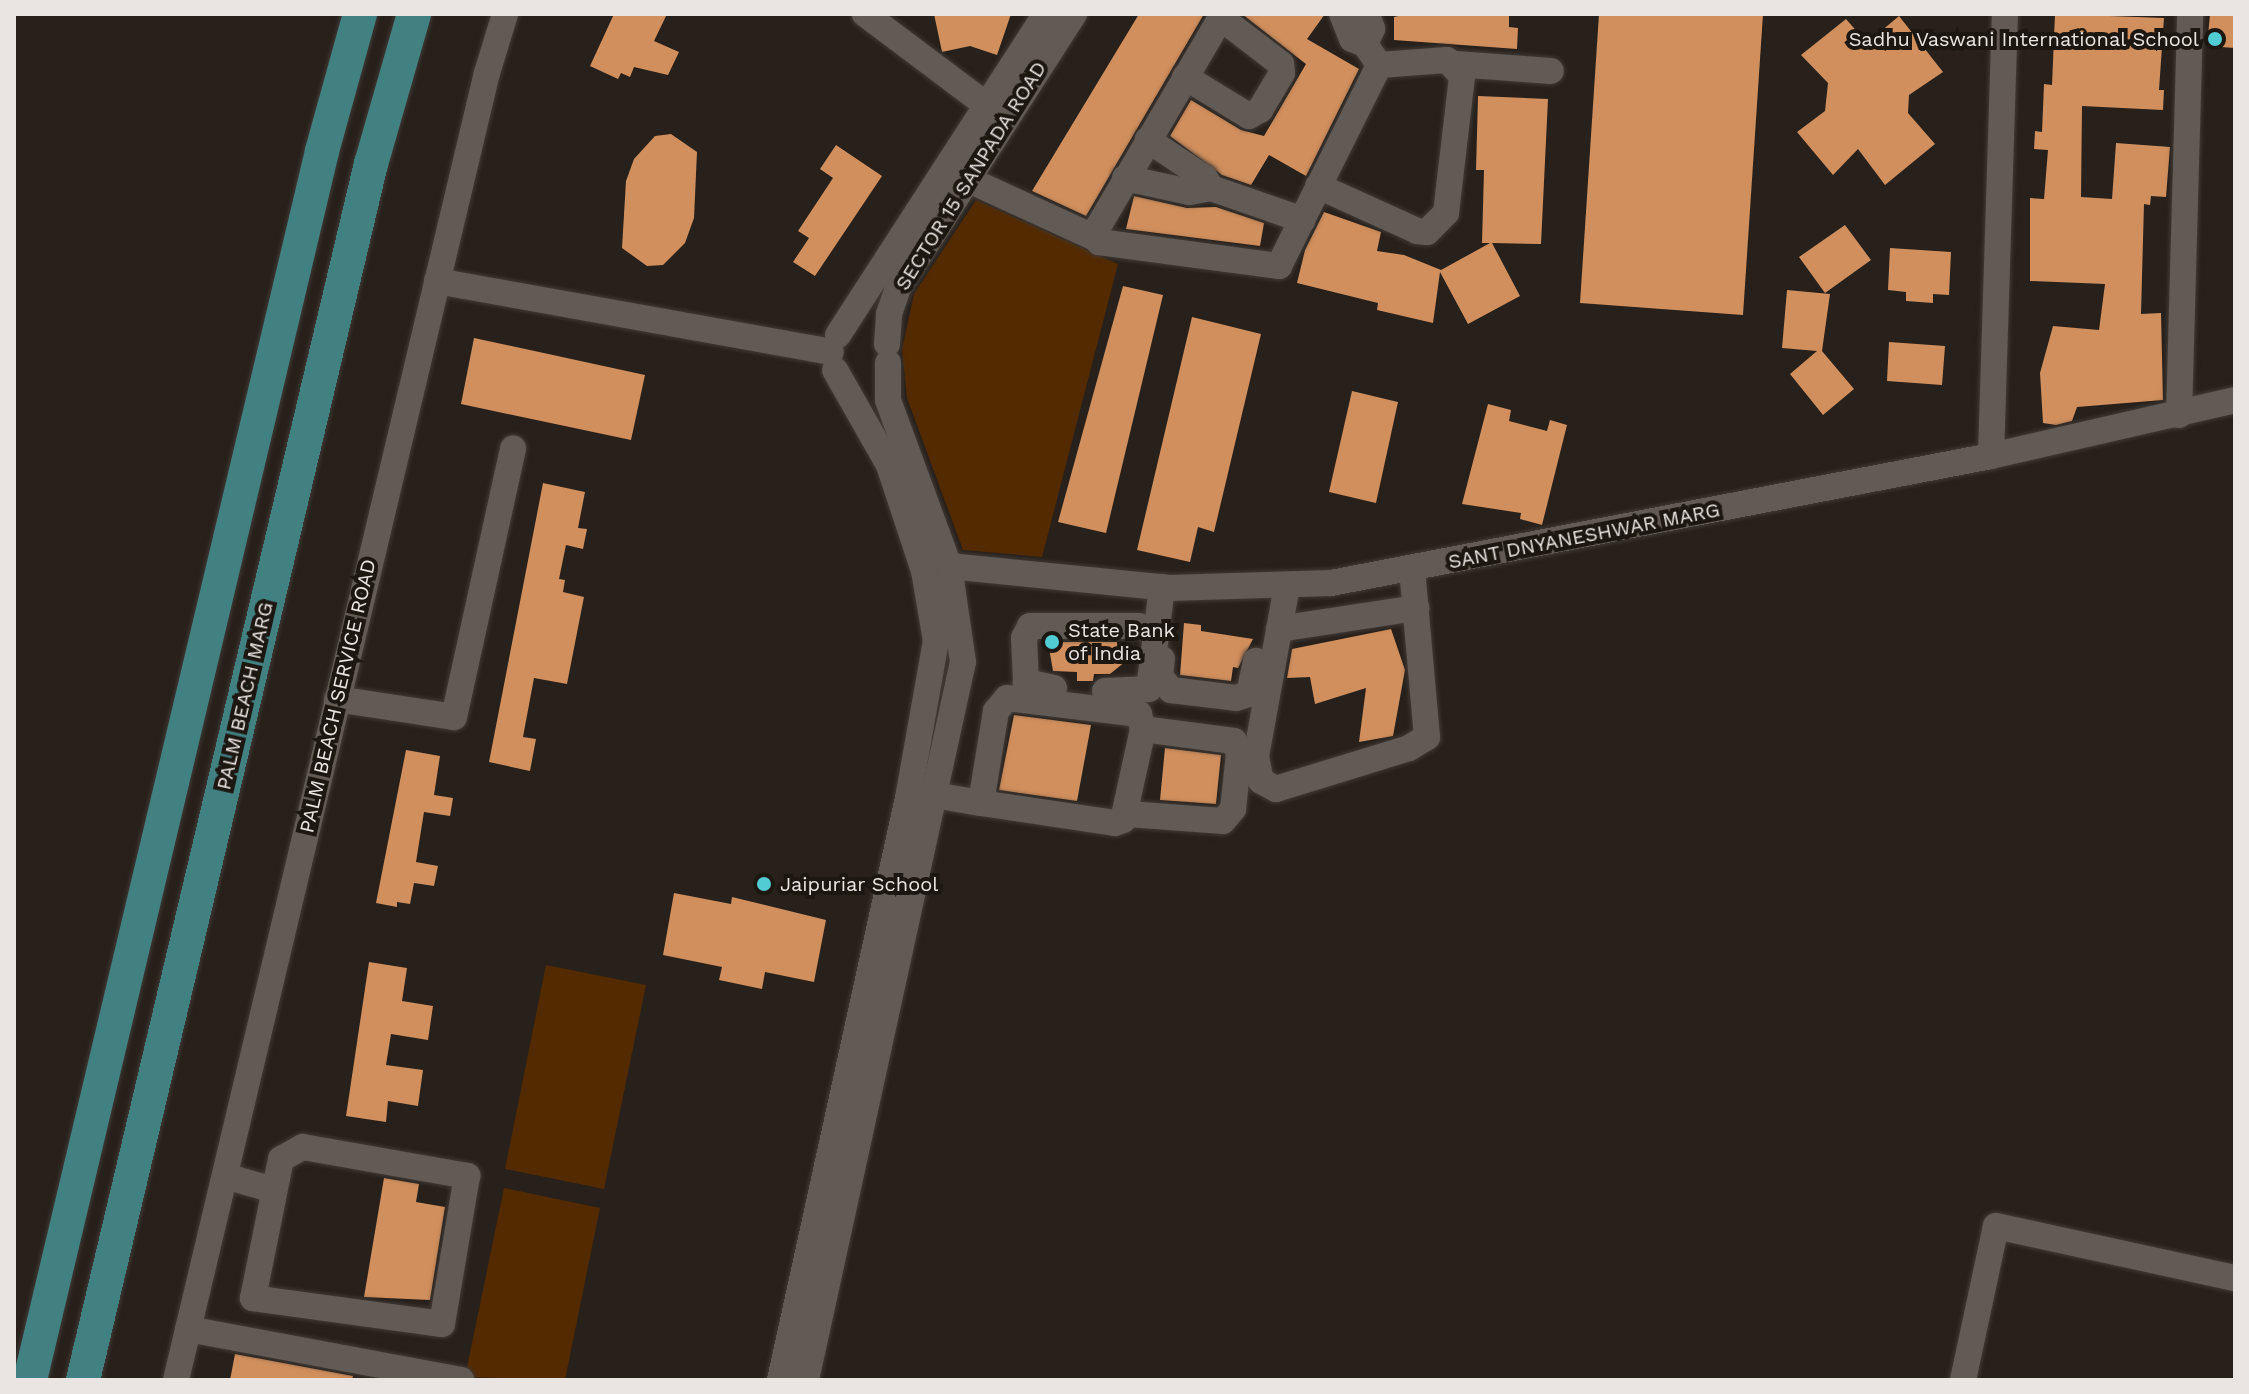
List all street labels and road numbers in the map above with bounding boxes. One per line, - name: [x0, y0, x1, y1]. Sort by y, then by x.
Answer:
- street label: SECTOR 15 SANPADA ROAD: [890, 57, 1052, 295]
- street label: SANT DNYANESHWAR MARG: [1446, 498, 1722, 574]
- street label: PALM BEACH SERVICE ROAD: [295, 557, 381, 835]
- street label: PALM BEACH MARG: [212, 600, 278, 792]

